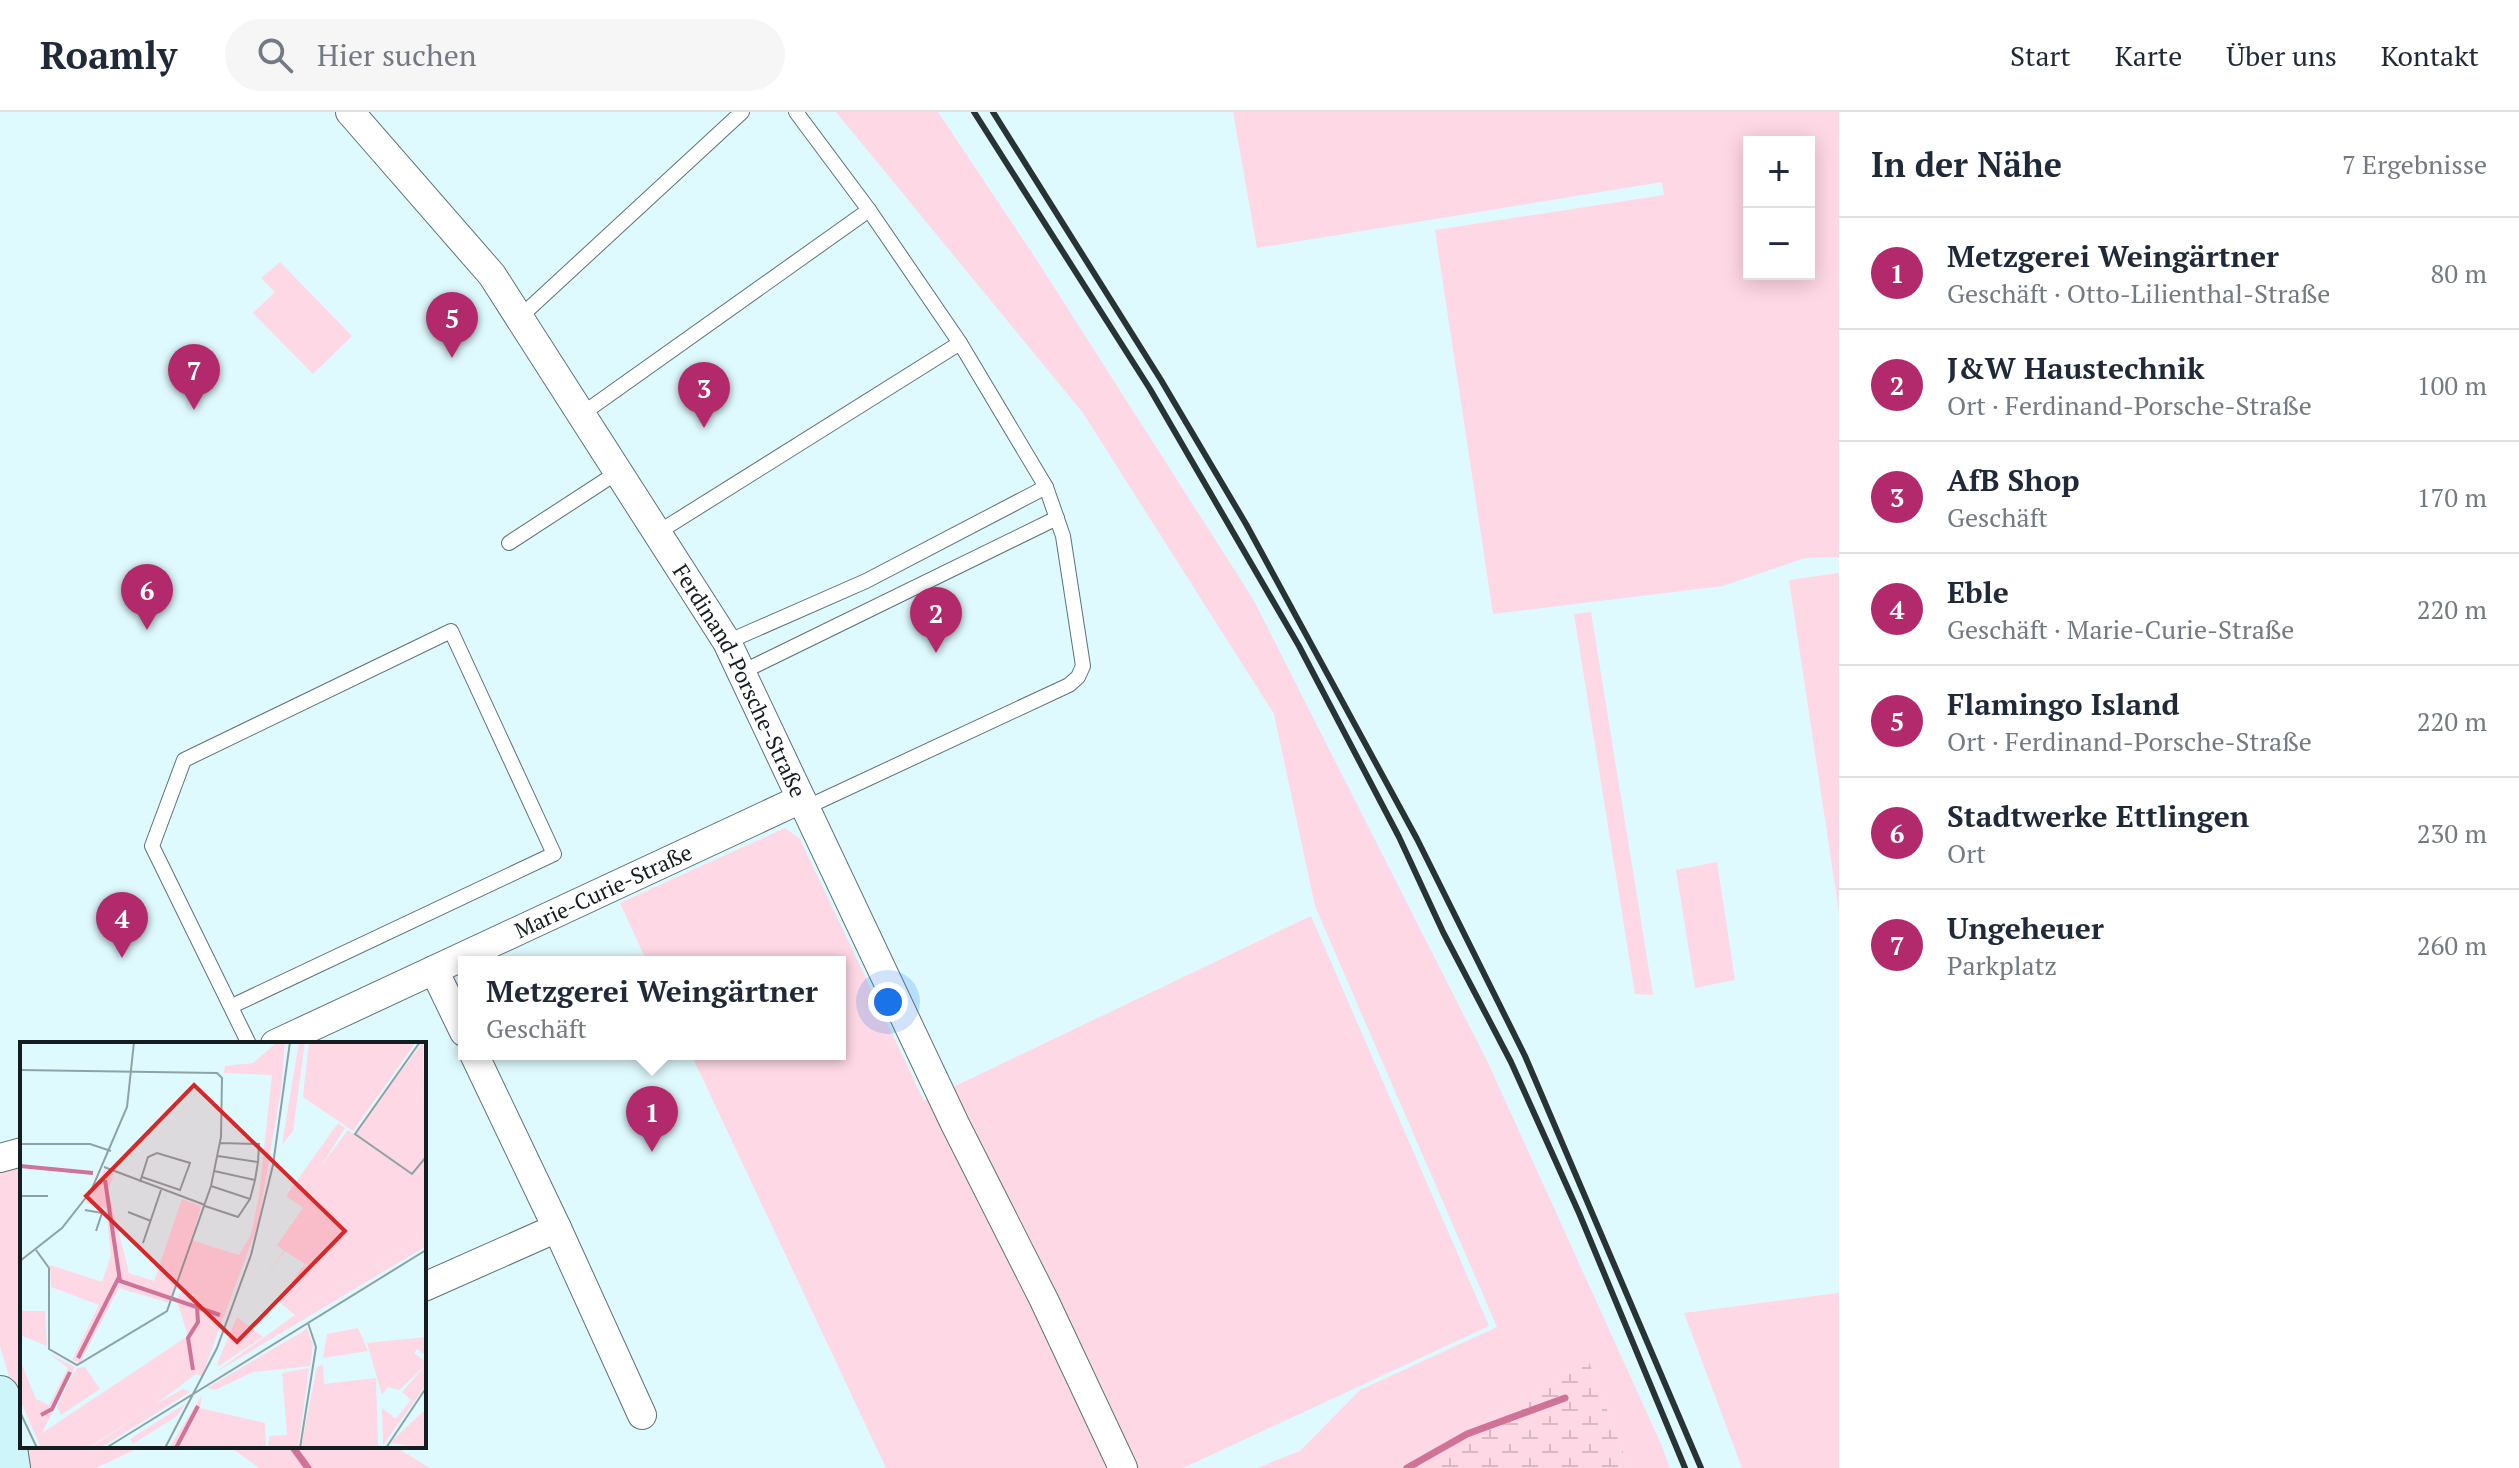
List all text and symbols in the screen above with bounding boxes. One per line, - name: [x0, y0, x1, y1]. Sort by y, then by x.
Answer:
- search box: [225, 19, 785, 91]
- text: Roamly: [40, 30, 177, 80]
- icon: search: [253, 33, 297, 77]
- text: Hier suchen: [317, 35, 477, 75]
- text: Start: [2010, 37, 2071, 74]
- text: Karte: [2115, 37, 2182, 74]
- text: Über uns: [2226, 37, 2337, 74]
- text: Kontakt: [2381, 37, 2479, 74]
- map controls: [1743, 136, 1815, 280]
- button: +: [1743, 136, 1815, 208]
- text: In der Nähe: [1871, 142, 2062, 187]
- text: 7 Ergebnisse: [2342, 147, 2487, 181]
- button: −: [1743, 208, 1815, 280]
- text: Metzgerei Weingärtner: [1947, 236, 2279, 276]
- text: 1: [1890, 256, 1904, 290]
- text: 80 m: [2431, 256, 2487, 290]
- text: Geschäft · Otto-Lilienthal-Straße: [1947, 276, 2330, 310]
- pin: 5: [426, 292, 478, 358]
- pin: 7: [168, 344, 220, 410]
- text: J&W Haustechnik: [1947, 348, 2205, 388]
- pin: 3: [678, 362, 730, 428]
- text: 2: [1890, 368, 1904, 402]
- text: 100 m: [2417, 368, 2487, 402]
- text: Ort · Ferdinand-Porsche-Straße: [1947, 388, 2312, 422]
- text: AfB Shop: [1947, 460, 2080, 500]
- text: 3: [1890, 480, 1904, 514]
- text: 170 m: [2417, 480, 2487, 514]
- text: Geschäft: [1947, 500, 2048, 534]
- street label: Ferdinand-Porsche-Straße: [667, 558, 813, 802]
- pin: 6: [121, 564, 173, 630]
- text: Eble: [1947, 572, 2009, 612]
- pin: 2: [910, 587, 962, 653]
- text: 4: [1890, 592, 1904, 626]
- text: 220 m: [2417, 592, 2487, 626]
- text: Geschäft · Marie-Curie-Straße: [1947, 612, 2294, 646]
- text: Flamingo Island: [1947, 684, 2179, 724]
- text: 5: [1890, 704, 1904, 738]
- text: 220 m: [2417, 704, 2487, 738]
- text: Ort · Ferdinand-Porsche-Straße: [1947, 724, 2312, 758]
- text: Stadtwerke Ettlingen: [1947, 796, 2249, 836]
- text: 6: [1890, 816, 1904, 850]
- text: 230 m: [2417, 816, 2487, 850]
- text: Ort: [1947, 836, 1986, 870]
- street label: Marie-Curie-Straße: [509, 837, 696, 945]
- pin: 4: [96, 892, 148, 958]
- text: Ungeheuer: [1947, 908, 2104, 948]
- text: 7: [1890, 928, 1904, 962]
- text: 260 m: [2417, 928, 2487, 962]
- text: Parkplatz: [1947, 948, 2057, 982]
- popup: [458, 956, 846, 1060]
- text: Metzgerei Weingärtner: [486, 971, 818, 1011]
- your location: [868, 982, 908, 1022]
- text: Geschäft: [486, 1011, 587, 1045]
- inset map: [20, 1042, 426, 1448]
- pin: 1: [626, 1086, 678, 1152]

